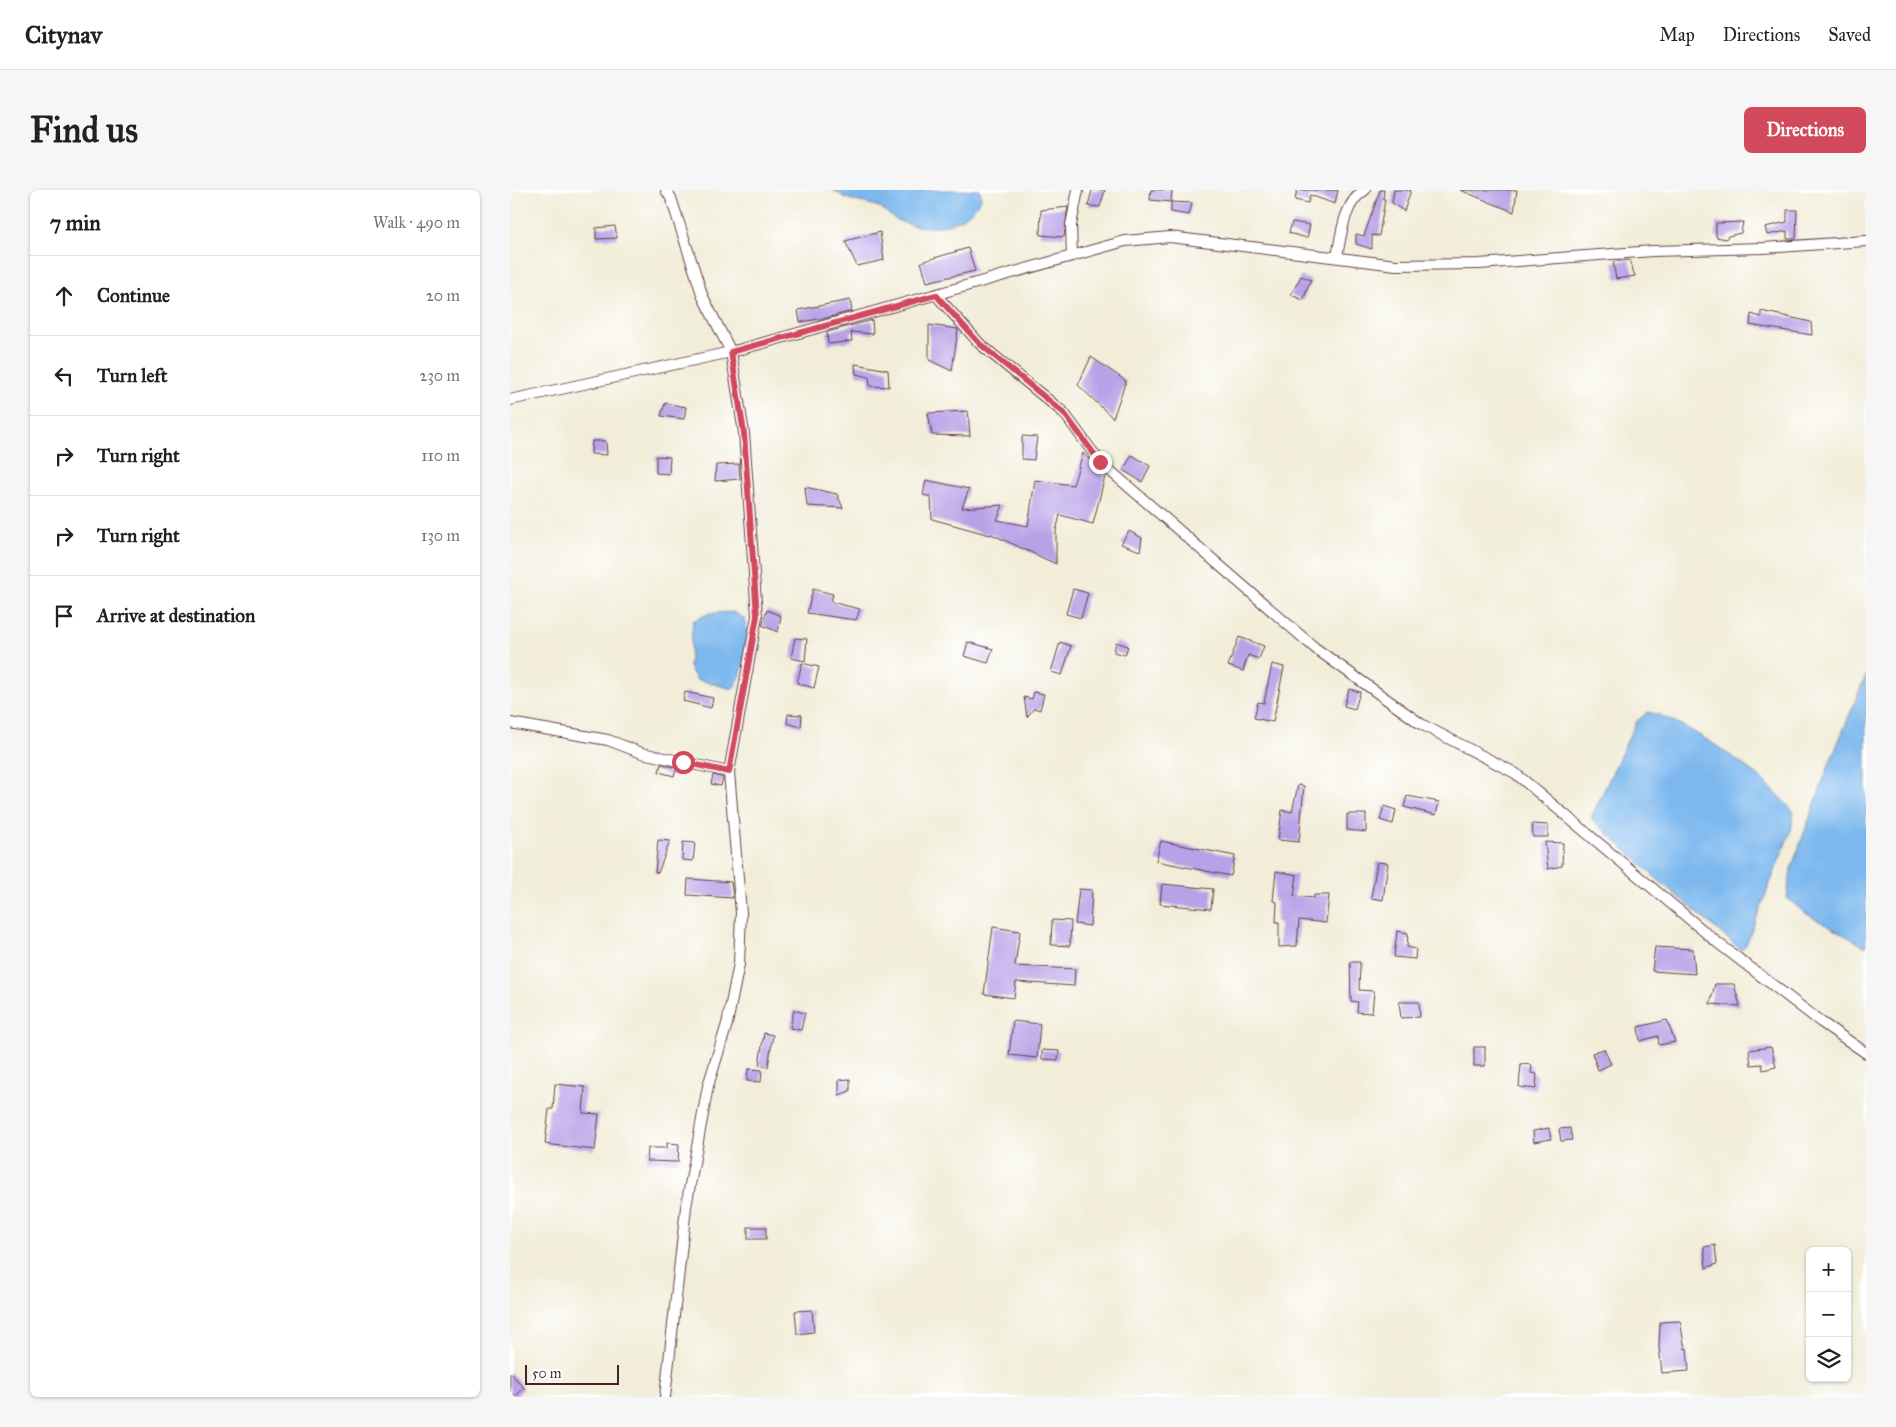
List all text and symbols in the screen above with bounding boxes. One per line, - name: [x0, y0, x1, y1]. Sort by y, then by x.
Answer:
- text: Citynav: [25, 20, 102, 50]
- text: Map: [1659, 24, 1695, 46]
- text: Directions: [1723, 24, 1800, 46]
- text: Saved: [1828, 24, 1871, 46]
- button: Directions: [1744, 107, 1866, 153]
- text: Find us: [30, 109, 138, 152]
- text: 7 min: [50, 210, 101, 236]
- text: Walk · 490 m: [373, 213, 460, 232]
- icon: ahead: [50, 282, 78, 310]
- text: Continue: [97, 284, 170, 307]
- text: 20 m: [426, 286, 460, 305]
- icon: left: [50, 362, 78, 390]
- text: Turn left: [97, 364, 167, 387]
- text: 230 m: [420, 366, 460, 385]
- icon: right: [50, 442, 78, 470]
- text: Turn right: [97, 444, 180, 467]
- text: 110 m: [421, 446, 460, 465]
- route end: [1089, 451, 1112, 474]
- icon: right: [50, 522, 78, 550]
- text: Turn right: [97, 524, 180, 547]
- text: 130 m: [421, 526, 460, 545]
- icon: arrive: [50, 602, 78, 630]
- text: Arrive at destination: [97, 604, 255, 627]
- route start: [672, 751, 695, 774]
- map controls: [1806, 1247, 1851, 1382]
- button: +: [1806, 1247, 1851, 1292]
- button: −: [1806, 1292, 1851, 1337]
- button: layers: [1806, 1337, 1851, 1382]
- scale bar: [525, 1362, 619, 1385]
- text: 50 m: [532, 1365, 561, 1382]

